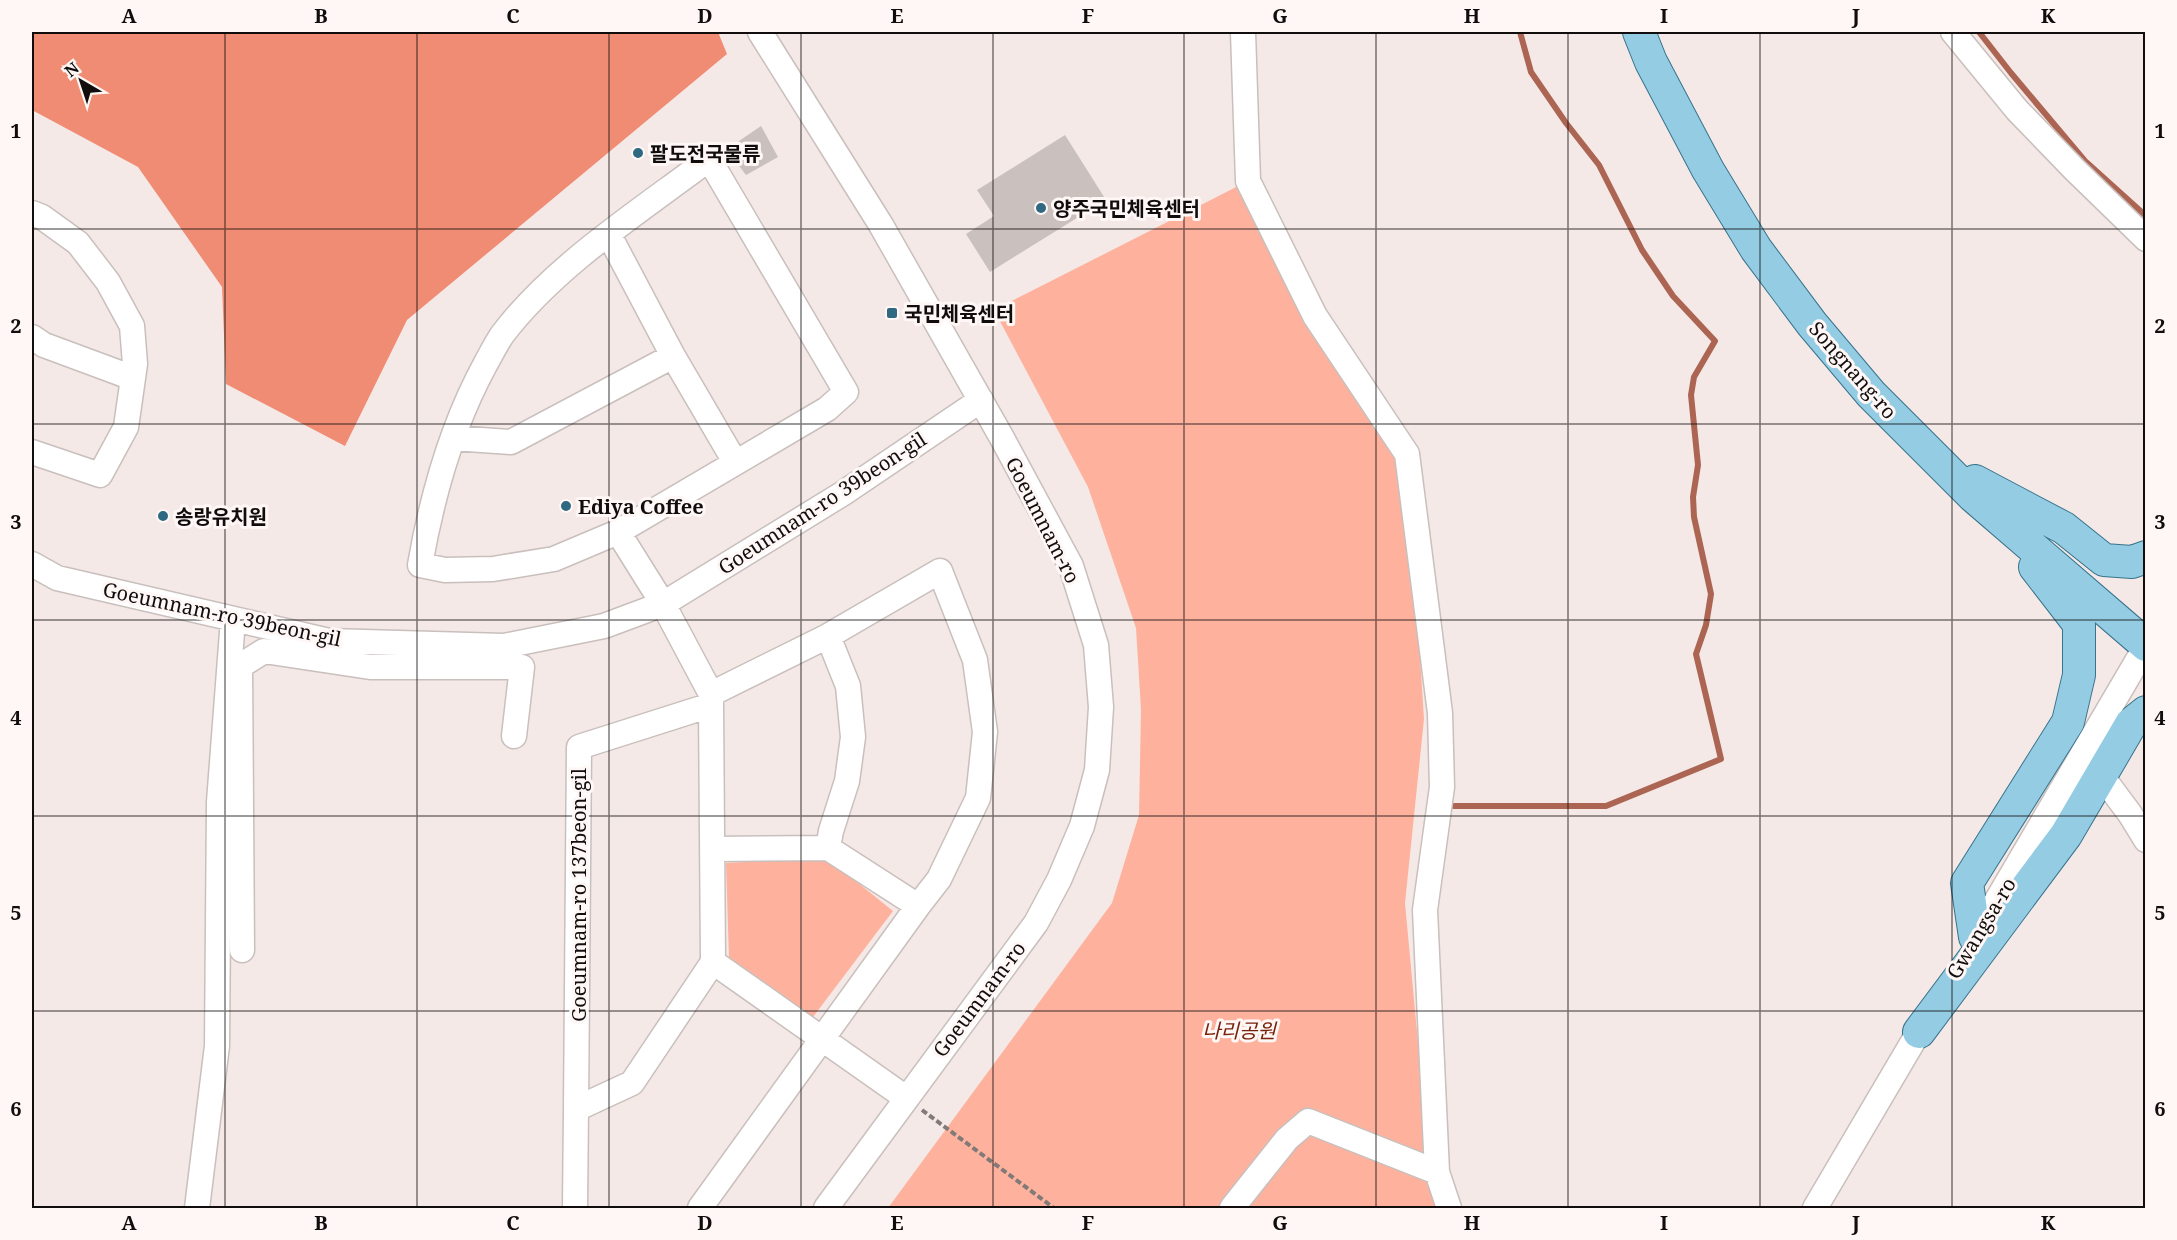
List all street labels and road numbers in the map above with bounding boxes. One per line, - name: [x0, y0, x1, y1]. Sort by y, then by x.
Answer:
- street label: Songnang-ro: [1803, 315, 1903, 425]
- street label: Goeumnam-ro 39beon-gil: [713, 426, 931, 580]
- street label: Goeumnam-ro: [1000, 452, 1086, 588]
- street label: Goeumnam-ro 39beon-gil: [100, 576, 344, 652]
- street label: Goeumnam-ro 137beon-gil: [565, 768, 592, 1022]
- street label: Gwangsa-ro: [1940, 872, 2022, 984]
- street label: Goeumnam-ro: [927, 936, 1031, 1062]

